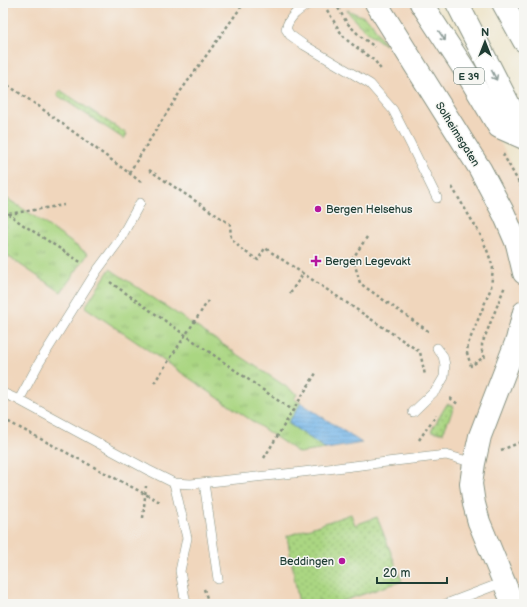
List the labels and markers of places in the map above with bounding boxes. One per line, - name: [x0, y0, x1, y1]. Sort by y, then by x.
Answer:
- place label: Bergen Helsehus: [326, 203, 413, 216]
- marker: Bergen Helsehus: [313, 204, 323, 214]
- marker: Bergen Legevakt: [310, 255, 322, 267]
- place label: Bergen Legevakt: [325, 255, 411, 268]
- place label: Beddingen: [279, 555, 334, 568]
- marker: Beddingen: [337, 556, 347, 566]

